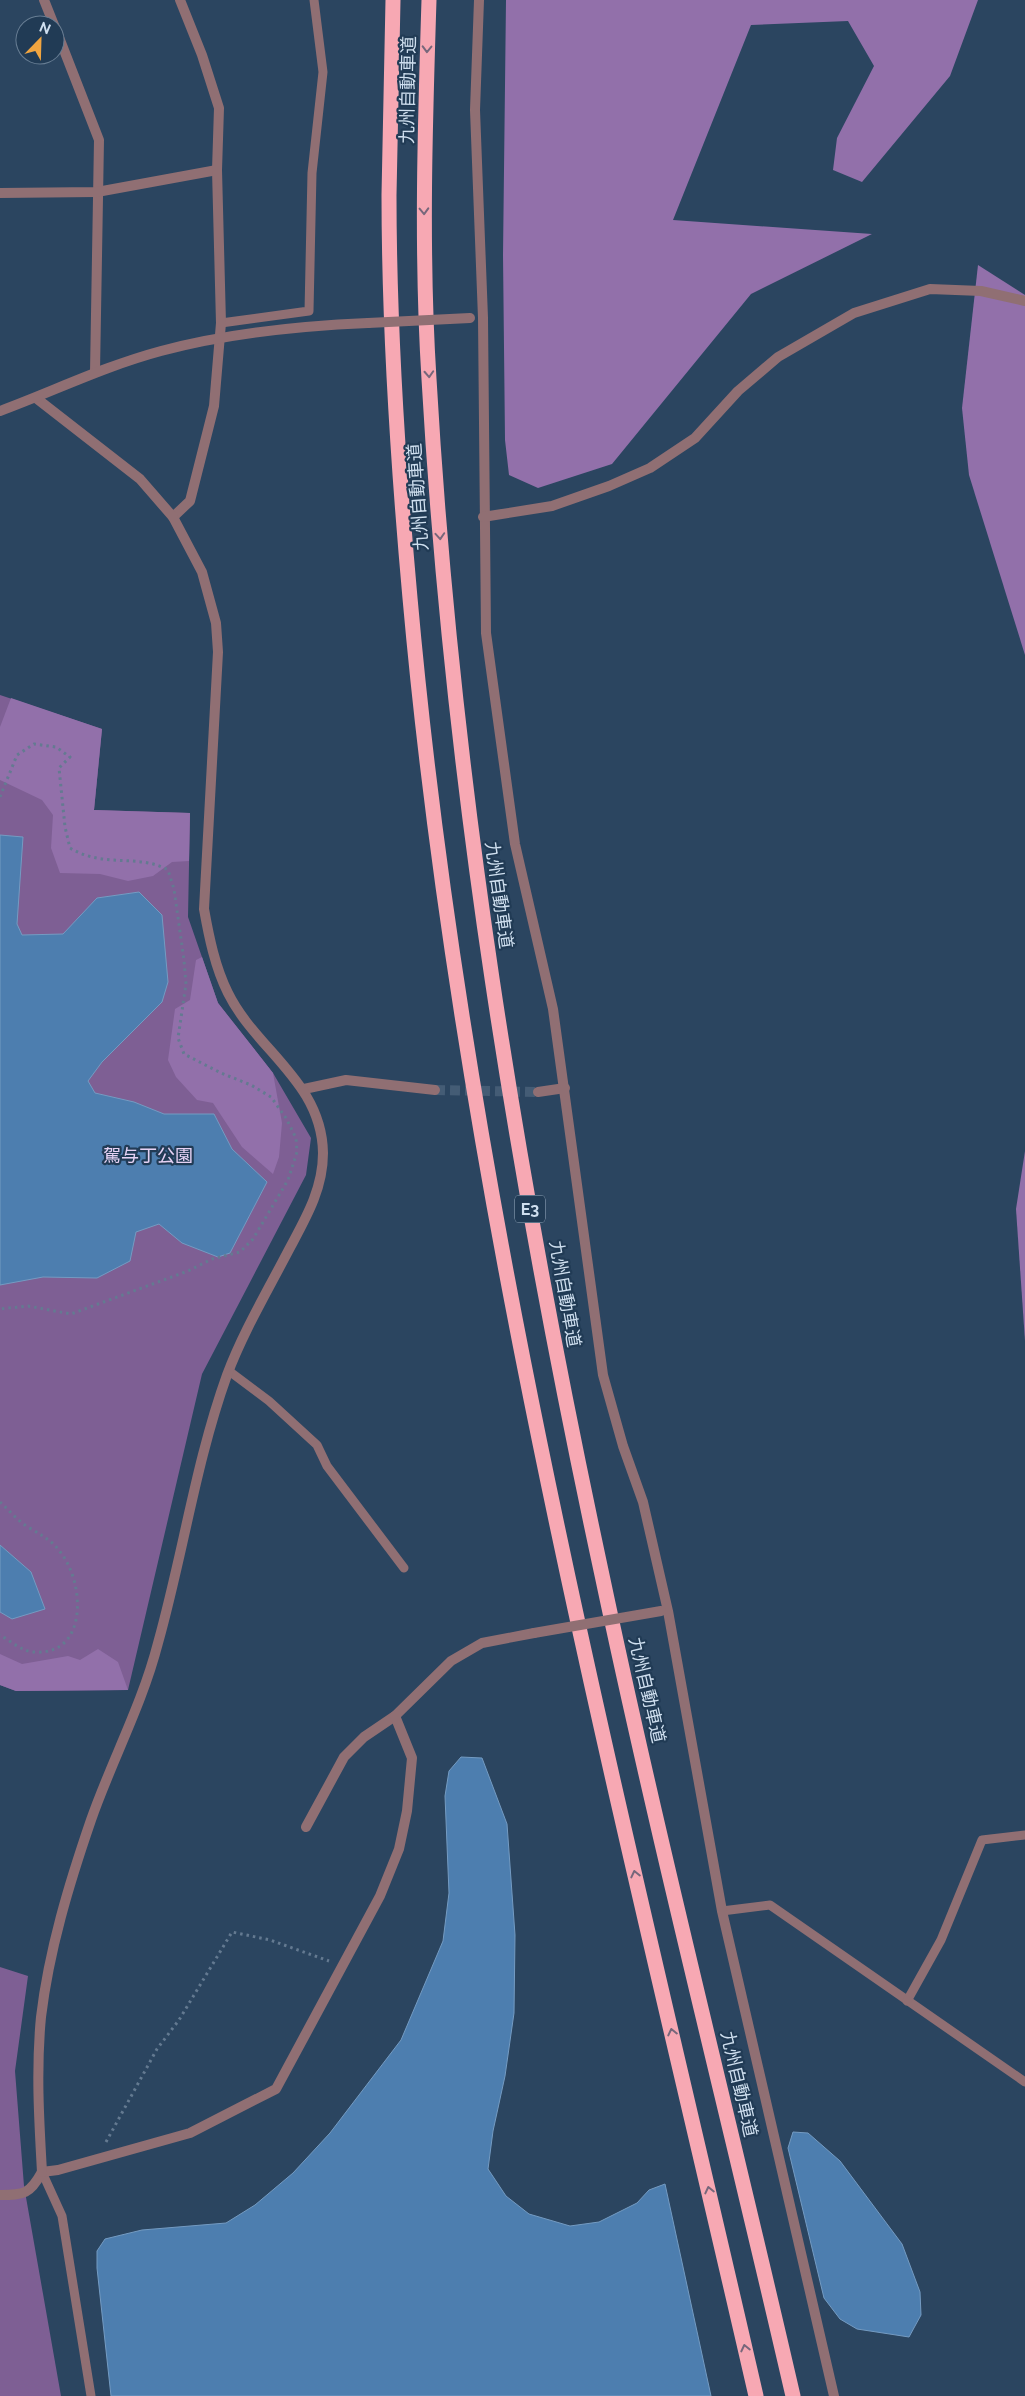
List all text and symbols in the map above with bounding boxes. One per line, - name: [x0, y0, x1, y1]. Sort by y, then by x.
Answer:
- north arrow: [15, 15, 65, 65]
- text: N: [37, 19, 53, 37]
- street label: 九州自動車道: [396, 36, 419, 144]
- one-way arrow: [422, 45, 433, 53]
- one-way arrow: [419, 208, 429, 215]
- one-way arrow: [423, 370, 434, 378]
- street label: 九州自動車道: [403, 442, 432, 552]
- one-way arrow: [434, 532, 445, 540]
- street label: 九州自動車道: [482, 840, 517, 950]
- park label: 駕与丁公園: [103, 1145, 193, 1166]
- road number: E3: [515, 1196, 545, 1222]
- street label: 九州自動車道: [546, 1239, 585, 1349]
- street label: 九州自動車道: [625, 1635, 670, 1745]
- one-way arrow: [630, 1869, 641, 1878]
- one-way arrow: [667, 2027, 678, 2036]
- street label: 九州自動車道: [717, 2029, 762, 2139]
- one-way arrow: [704, 2186, 715, 2195]
- one-way arrow: [740, 2344, 751, 2353]

